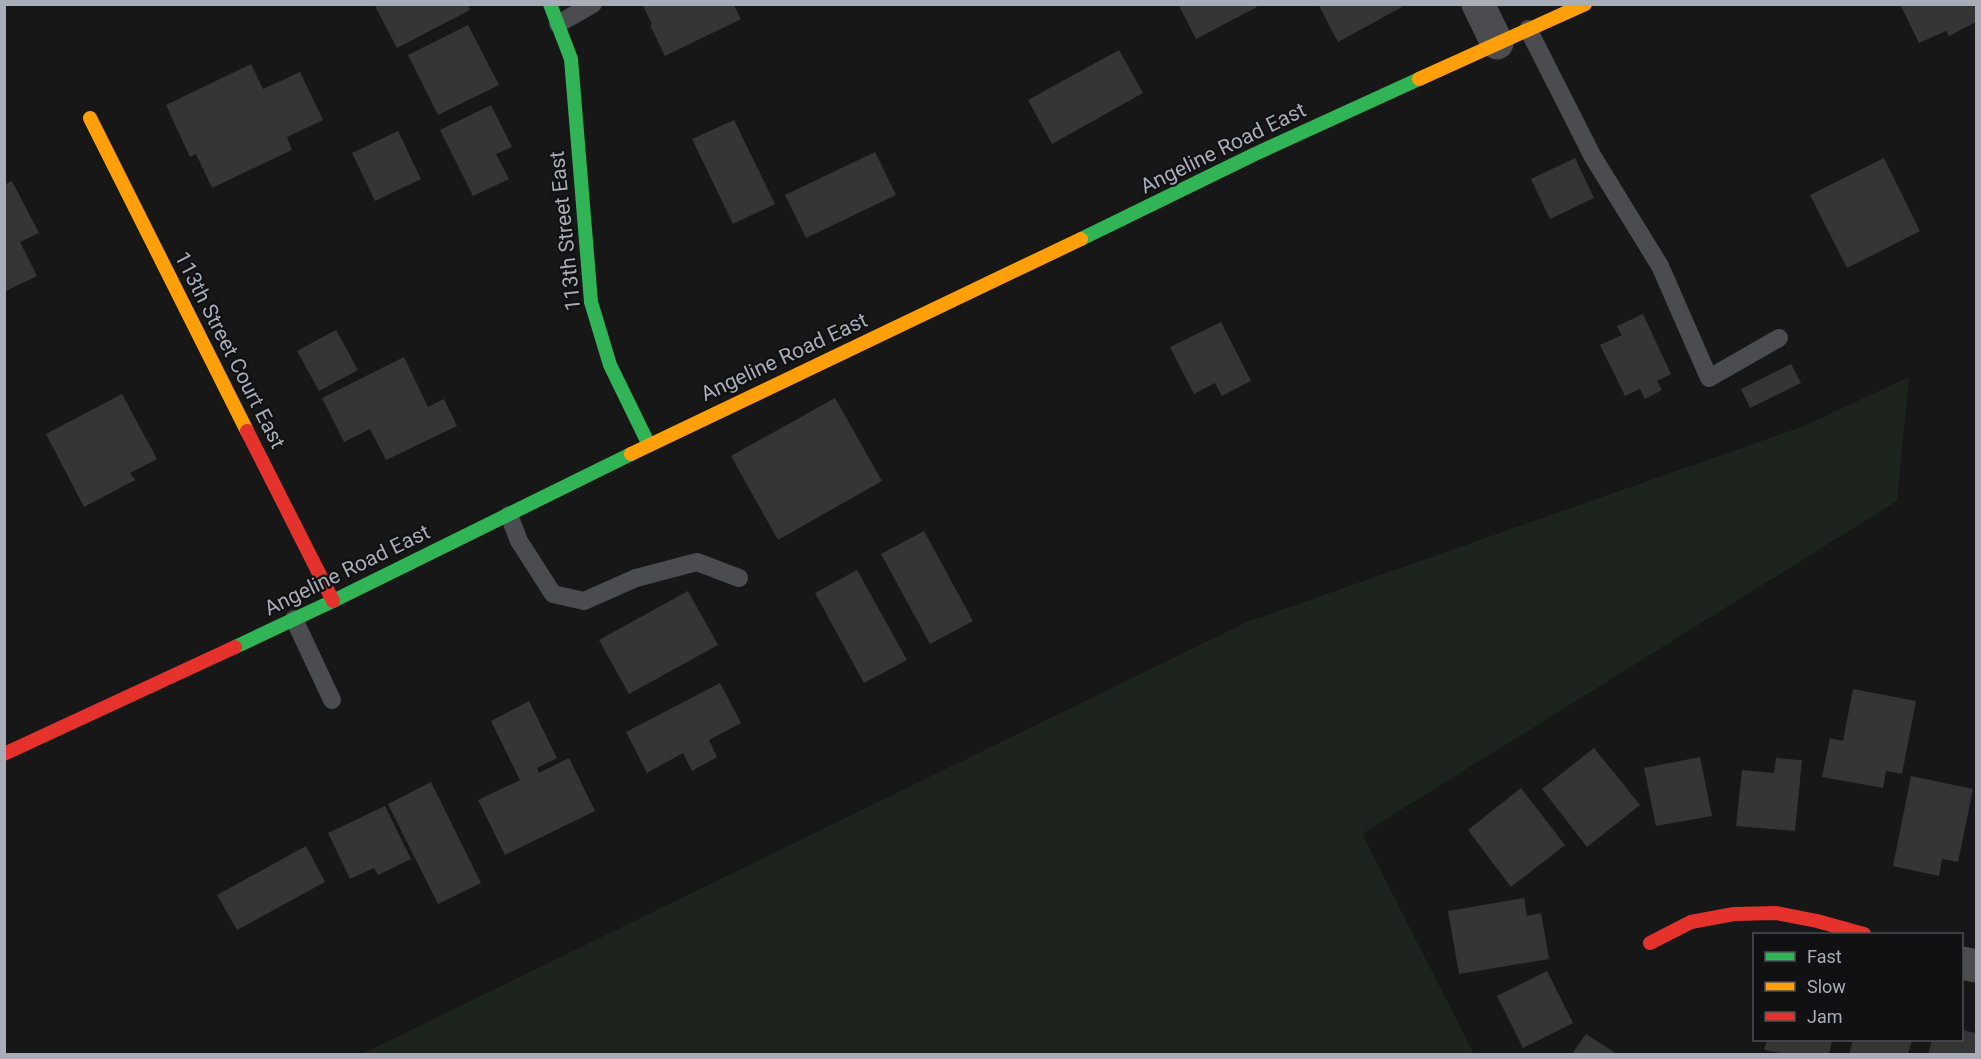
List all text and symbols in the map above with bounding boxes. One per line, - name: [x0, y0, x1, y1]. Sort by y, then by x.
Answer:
- street label: Angeline Road East: [1136, 98, 1310, 198]
- street label: 113th Street East: [545, 150, 585, 312]
- street label: 113th Street Court East: [170, 248, 290, 453]
- street label: Angeline Road East: [697, 308, 871, 406]
- street label: Angeline Road East: [260, 520, 434, 620]
- legend: [1753, 933, 1963, 1041]
- text: Fast: [1807, 946, 1842, 967]
- text: Slow: [1807, 976, 1846, 997]
- text: Jam: [1807, 1006, 1843, 1027]

